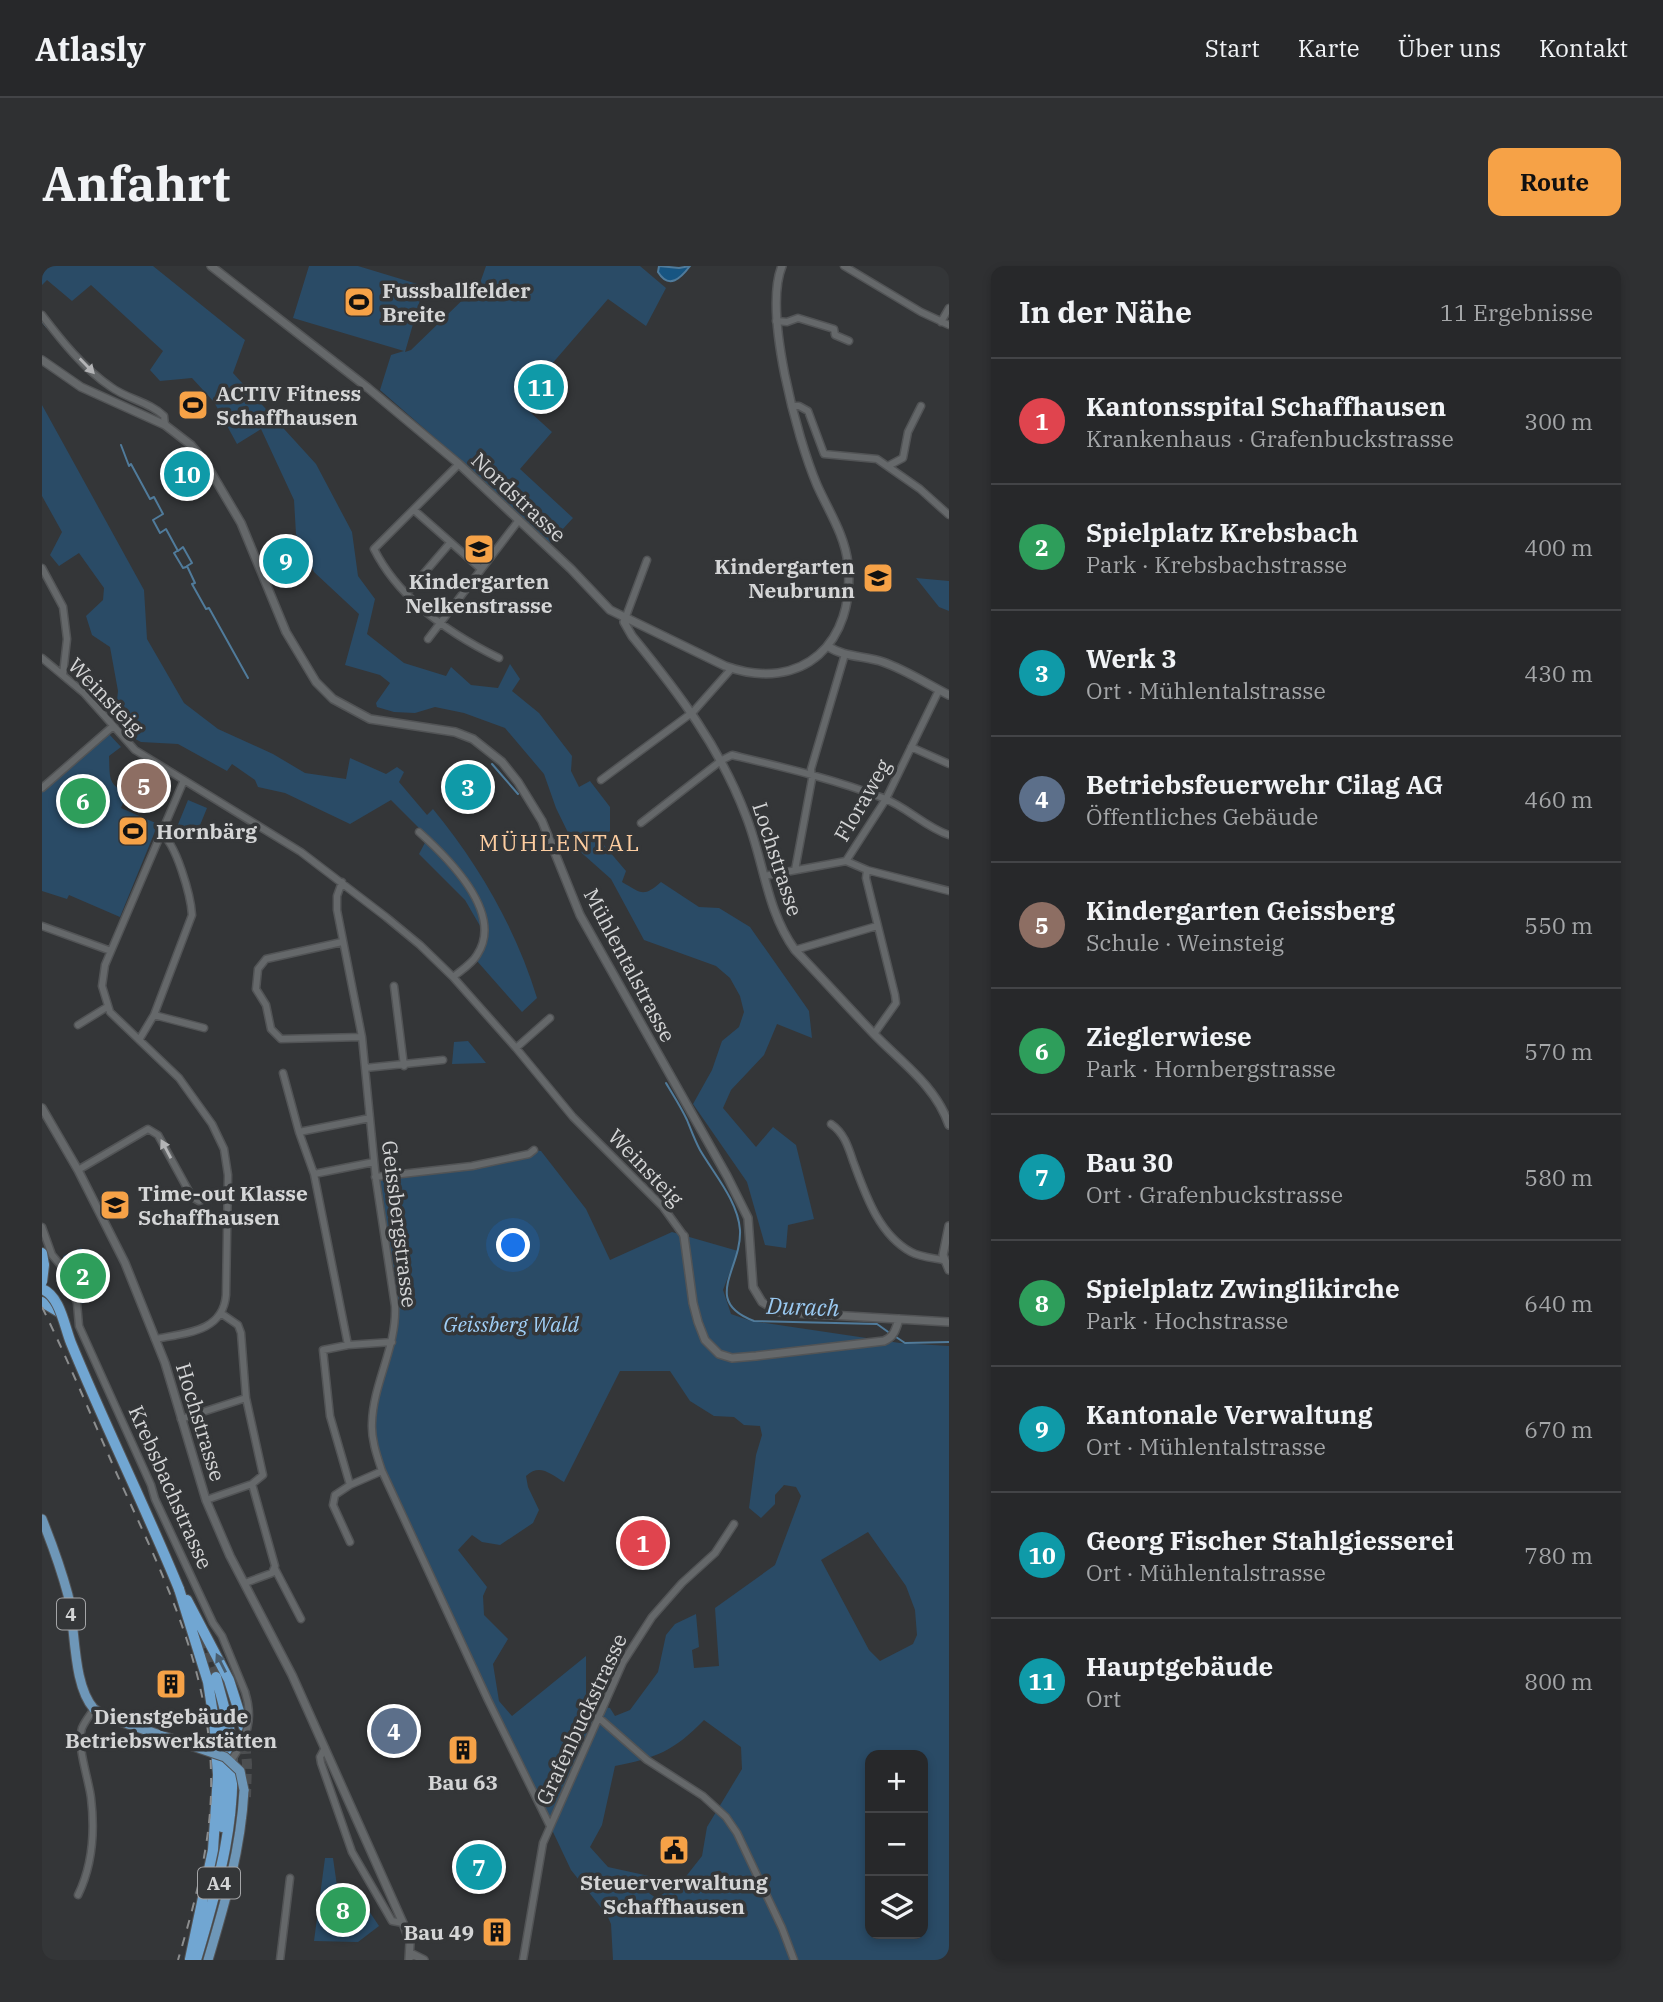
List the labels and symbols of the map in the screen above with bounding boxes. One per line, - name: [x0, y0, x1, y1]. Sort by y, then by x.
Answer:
- place label: Fussballfelder Breite: [382, 276, 531, 328]
- sports icon: Fussballfelder Breite: [342, 285, 376, 319]
- one-way arrow: [79, 357, 95, 374]
- pin: 11: [518, 361, 564, 413]
- place label: ACTIV Fitness Schaffhausen: [216, 379, 361, 431]
- sports icon: ACTIV Fitness Schaffhausen: [176, 388, 210, 422]
- street label: Nordstrasse: [466, 446, 572, 548]
- pin: 10: [164, 448, 210, 500]
- school or university icon: Kindergarten Nelkenstrasse: [462, 532, 496, 566]
- pin: 9: [263, 535, 309, 587]
- place label: Kindergarten Neubrunn: [714, 552, 855, 604]
- school or university icon: Kindergarten Neubrunn: [861, 561, 895, 595]
- place label: Kindergarten Nelkenstrasse: [405, 567, 553, 619]
- street label: Weinsteig: [62, 651, 150, 741]
- street label: Floraweg: [827, 753, 897, 846]
- pin: 5: [121, 760, 167, 812]
- pin: 3: [445, 761, 491, 813]
- pin: 6: [60, 775, 106, 827]
- street label: Lochstrasse: [746, 798, 810, 920]
- sports icon: Hornbärg: [116, 814, 150, 848]
- place label: Hornbärg: [156, 817, 258, 845]
- district label: MÜHLENTAL: [479, 827, 641, 857]
- street label: Mühlentalstrasse: [578, 883, 682, 1047]
- street label: Weinsteig: [602, 1122, 690, 1212]
- street label: Geissbergstrasse: [376, 1139, 424, 1309]
- one-way arrow: [160, 1140, 172, 1159]
- place label: Time-out Klasse Schaffhausen: [138, 1179, 308, 1231]
- school or university icon: Time-out Klasse Schaffhausen: [98, 1188, 132, 1222]
- your location: [496, 1228, 530, 1262]
- pin: 2: [60, 1250, 106, 1302]
- water label: Durach: [765, 1290, 840, 1322]
- park label: Geissberg Wald: [443, 1310, 579, 1338]
- street label: Hochstrasse: [170, 1359, 232, 1485]
- street label: Krebsbachstrasse: [122, 1401, 220, 1573]
- pin: 1: [620, 1517, 666, 1569]
- road number: 4: [57, 1598, 85, 1630]
- street label: Grafenbuckstrasse: [529, 1629, 633, 1809]
- one-way arrow: [215, 1653, 227, 1673]
- building icon: Dienstgebäude Betriebswerkstätten: [154, 1667, 188, 1701]
- place label: Dienstgebäude Betriebswerkstätten: [65, 1702, 277, 1754]
- pin: 4: [371, 1705, 417, 1757]
- building icon: Bau 63: [446, 1733, 480, 1767]
- place label: Bau 63: [428, 1768, 498, 1796]
- public building icon: Steuerverwaltung Schaffhausen: [657, 1833, 691, 1867]
- pin: 7: [456, 1841, 502, 1893]
- road number: A4: [198, 1868, 240, 1898]
- place label: Steuerverwaltung Schaffhausen: [580, 1868, 769, 1920]
- pin: 8: [320, 1884, 366, 1936]
- building icon: Bau 49: [480, 1915, 514, 1949]
- place label: Bau 49: [404, 1918, 474, 1946]

